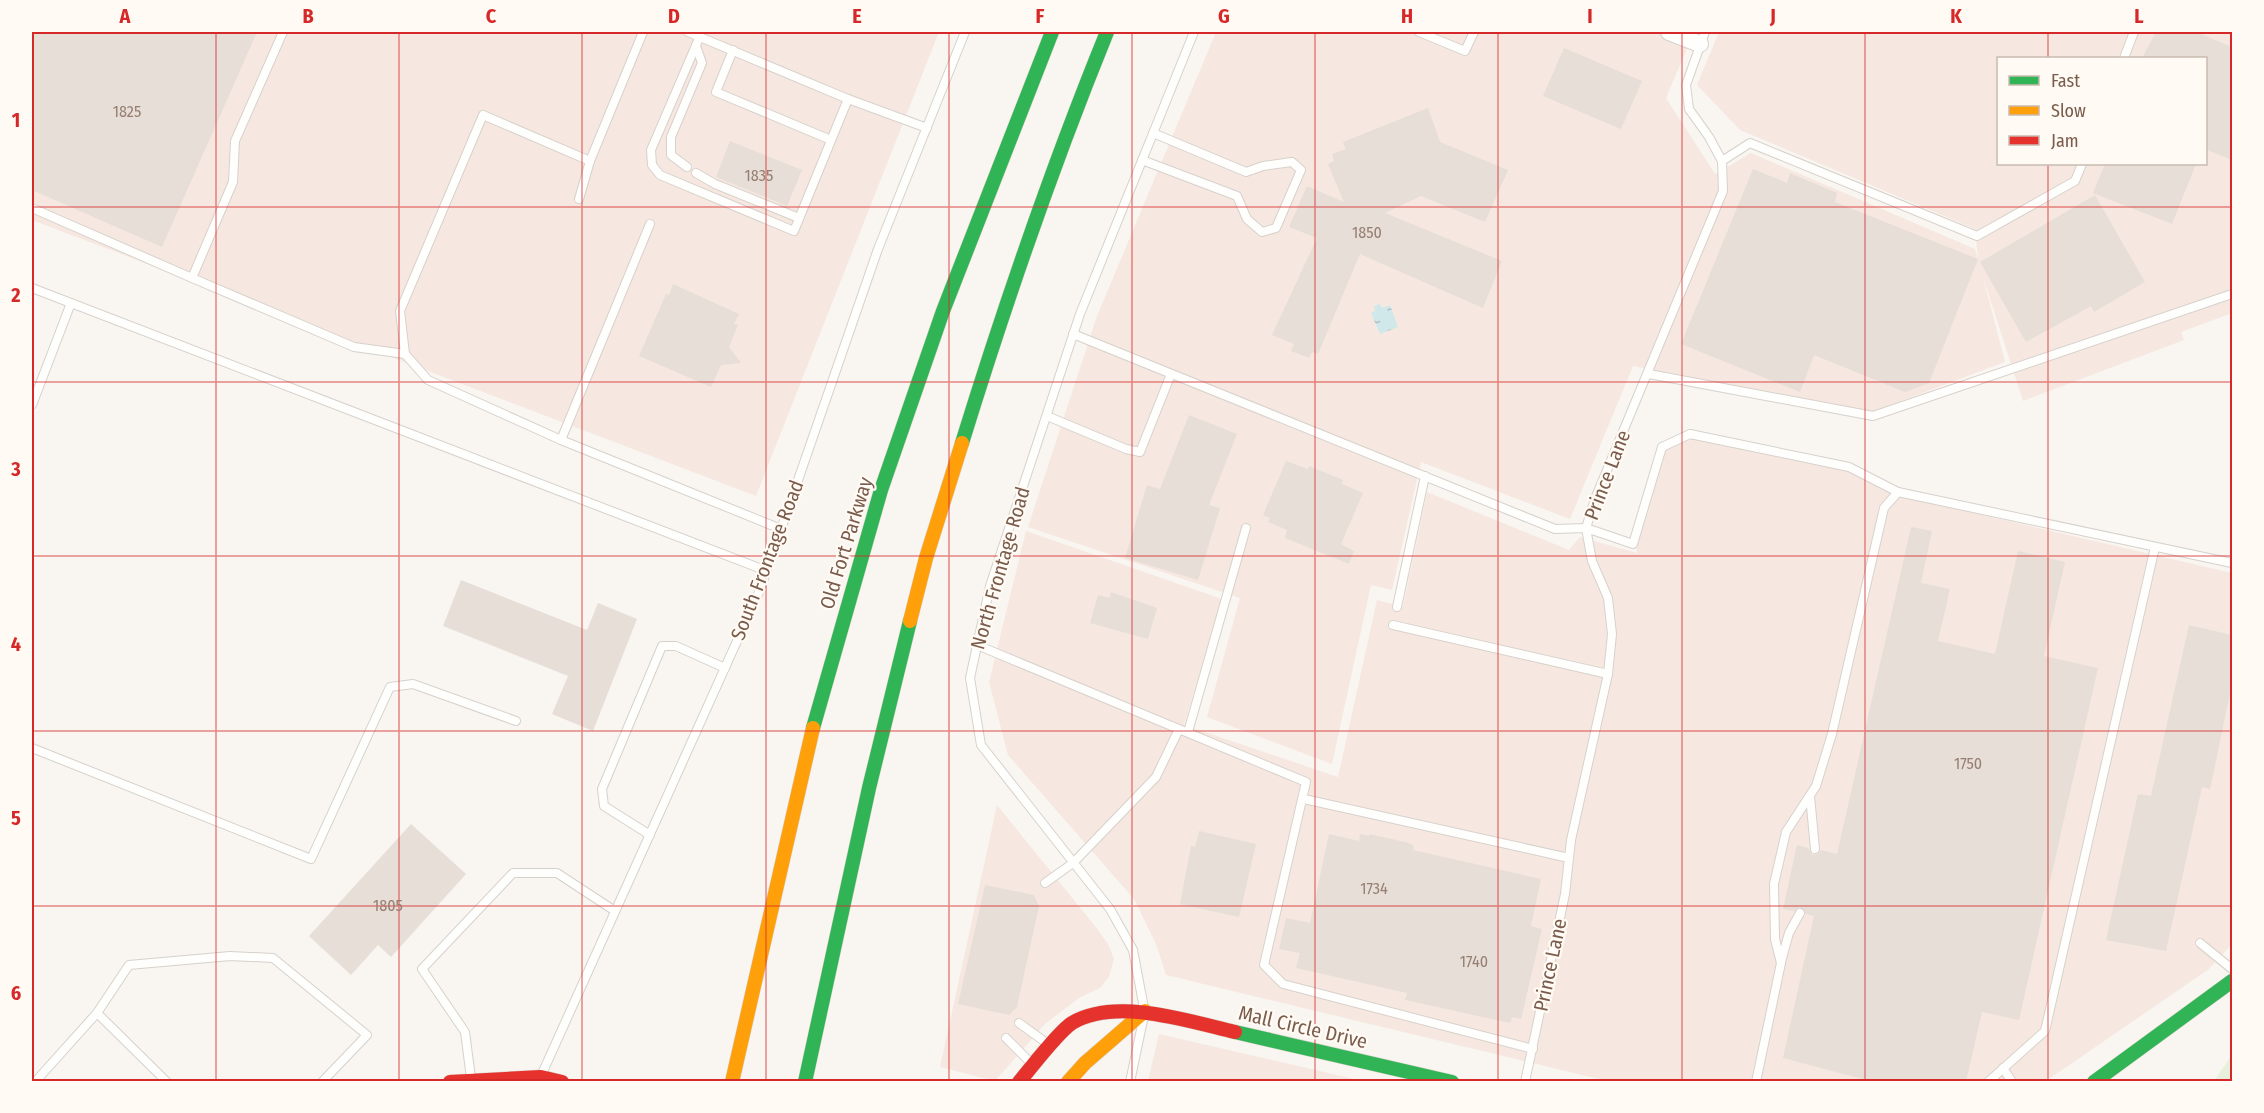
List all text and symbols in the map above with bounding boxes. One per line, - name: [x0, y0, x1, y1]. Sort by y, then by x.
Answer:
- text: A: [119, 4, 132, 28]
- text: B: [302, 4, 314, 28]
- text: C: [486, 4, 497, 28]
- text: D: [668, 4, 680, 28]
- text: E: [852, 4, 862, 28]
- text: F: [1036, 4, 1045, 28]
- text: G: [1218, 4, 1230, 28]
- text: H: [1401, 4, 1413, 28]
- text: I: [1587, 4, 1593, 28]
- text: J: [1769, 4, 1776, 28]
- text: K: [1950, 4, 1962, 28]
- text: L: [2134, 4, 2144, 28]
- legend: [1997, 57, 2207, 165]
- text: Fast: [2051, 70, 2080, 92]
- text: Slow: [2051, 100, 2086, 122]
- house number: 1825: [113, 102, 141, 121]
- text: 1: [12, 108, 20, 132]
- text: Jam: [2051, 130, 2079, 152]
- house number: 1835: [745, 166, 773, 185]
- house number: 1850: [1352, 223, 1382, 242]
- text: 2: [10, 283, 21, 307]
- street label: Prince Lane: [1579, 427, 1635, 523]
- text: 3: [10, 457, 21, 481]
- street label: Old Fort Parkway: [815, 474, 877, 612]
- street label: South Frontage Road: [725, 477, 809, 643]
- street label: North Frontage Road: [965, 484, 1035, 652]
- text: 4: [11, 632, 21, 656]
- house number: 1750: [1954, 754, 1982, 773]
- text: 5: [11, 806, 21, 830]
- house number: 1734: [1360, 879, 1388, 898]
- house number: 1805: [373, 896, 403, 915]
- street label: Prince Lane: [1528, 916, 1572, 1014]
- house number: 1740: [1460, 952, 1488, 971]
- text: 6: [11, 981, 21, 1005]
- street label: Mall Circle Drive: [1236, 1001, 1370, 1053]

